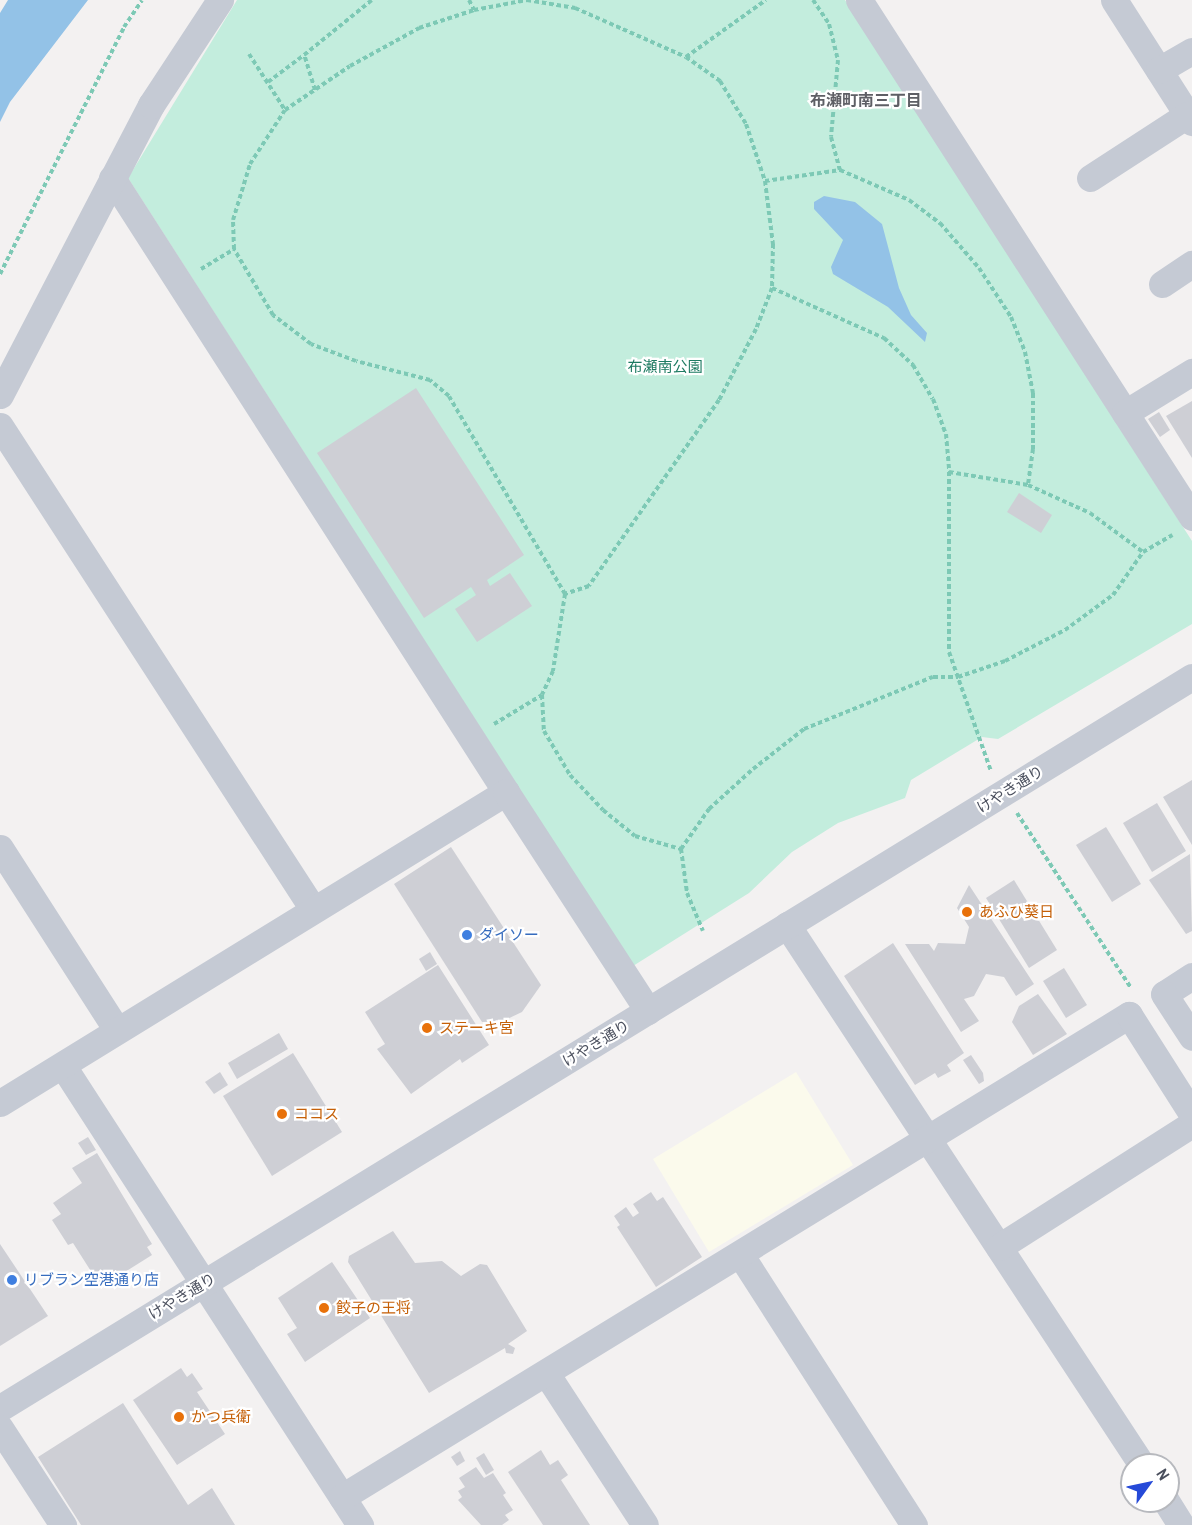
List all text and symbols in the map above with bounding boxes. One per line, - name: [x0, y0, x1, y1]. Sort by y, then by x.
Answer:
- district label: 布瀬町南三丁目: [810, 90, 922, 110]
- park label: 布瀬南公園: [628, 358, 702, 376]
- street label: けやき通り: [973, 761, 1047, 817]
- place label: あふひ葵日: [979, 903, 1054, 921]
- marker: あふひ葵日: [960, 905, 974, 919]
- place label: ダイソー: [479, 926, 539, 944]
- marker: ダイソー: [460, 928, 474, 942]
- street label: けやき通り: [559, 1016, 633, 1070]
- place label: ステーキ宮: [439, 1019, 514, 1037]
- marker: ステーキ宮: [420, 1021, 434, 1035]
- place label: ココス: [294, 1105, 339, 1123]
- marker: ココス: [275, 1107, 289, 1121]
- street label: けやき通り: [145, 1269, 219, 1323]
- place label: リブラン空港通り店: [24, 1271, 159, 1289]
- marker: リブラン空港通り店: [5, 1273, 19, 1287]
- place label: 餃子の王将: [336, 1299, 411, 1317]
- marker: 餃子の王将: [317, 1301, 331, 1315]
- place label: かつ兵衛: [191, 1408, 251, 1426]
- marker: かつ兵衛: [172, 1410, 186, 1424]
- north arrow: [1120, 1453, 1180, 1513]
- text: N: [1152, 1464, 1175, 1484]

